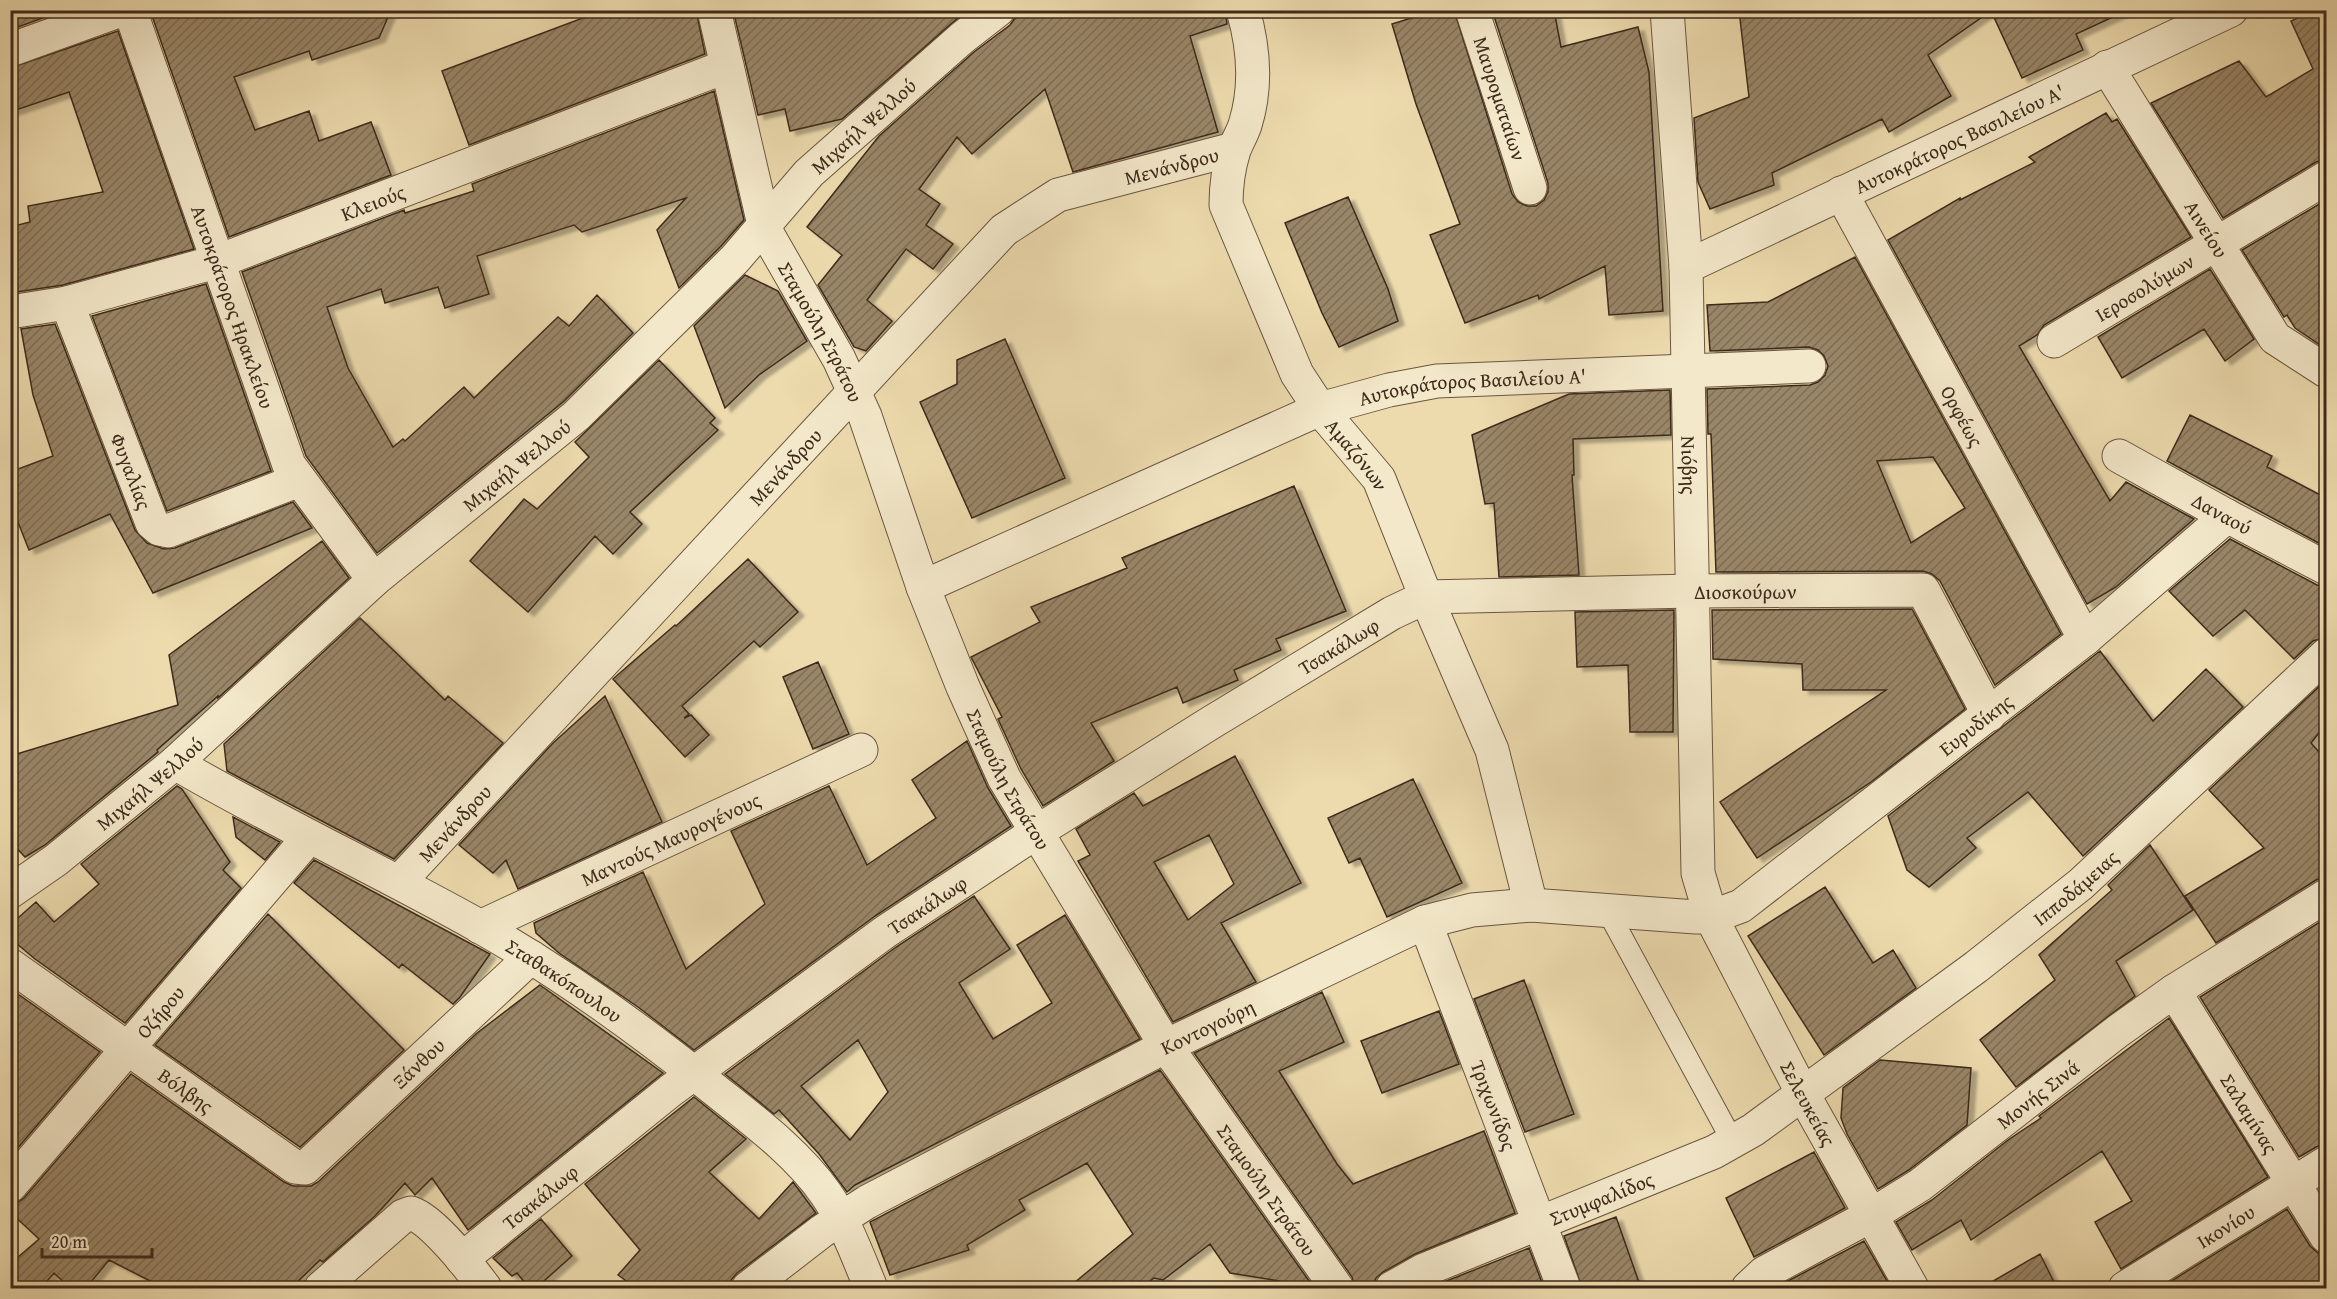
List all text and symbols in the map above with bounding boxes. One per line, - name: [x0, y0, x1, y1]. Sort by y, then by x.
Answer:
- street label: Μαυροματαίων: [1467, 33, 1535, 164]
- street label: Μιχαήλ Ψελλού: [804, 71, 922, 180]
- street label: Αυτοκράτορος Βασιλείου A': [1849, 76, 2069, 200]
- street label: Μενάνδρου: [1121, 139, 1222, 192]
- street label: Κλειούς: [336, 176, 409, 227]
- street label: Αινείου: [2178, 194, 2236, 263]
- street label: Αυτοκράτορος Ηρακλείου: [185, 201, 283, 412]
- street label: Ιεροσολύμων: [2089, 246, 2199, 328]
- street label: Σταμούλη Στράτου: [772, 256, 871, 406]
- street label: Αυτοκράτορος Βασιλείου A': [1355, 361, 1586, 412]
- street label: Ορφέως: [1934, 380, 1992, 452]
- street label: Μιχαήλ Ψελλού: [456, 412, 577, 518]
- street label: Αμαζόνων: [1319, 412, 1396, 494]
- street label: Μενάνδρου: [741, 421, 828, 512]
- street label: Φυγαλίας: [104, 428, 160, 514]
- street label: Νιόβης: [1675, 436, 1705, 495]
- street label: Δαναού: [2187, 485, 2257, 541]
- street label: Διοσκούρων: [1694, 576, 1797, 605]
- street label: Τσακάλωφ: [1292, 610, 1384, 681]
- street label: Ευρυδίκης: [1932, 686, 2019, 762]
- street label: Σταμούλη Στράτου: [960, 704, 1058, 855]
- street label: Μιχαήλ Ψελλού: [89, 730, 210, 837]
- street label: Μενάνδρου: [411, 777, 498, 868]
- street label: Μαντούς Μαυρογένους: [576, 784, 765, 893]
- street label: Ιπποδάμειας: [2026, 842, 2124, 932]
- street label: Τσακάλωφ: [881, 867, 972, 941]
- street label: Σταθακόπουλου: [501, 931, 629, 1029]
- street label: Οζήρου: [129, 979, 191, 1044]
- street label: Κοντογούρη: [1155, 991, 1259, 1061]
- street label: Ξάνθου: [385, 1031, 451, 1094]
- street label: Μονής Σινά: [1990, 1052, 2085, 1135]
- street label: Τριχωνίδος: [1464, 1056, 1525, 1155]
- street label: Σελευκείας: [1774, 1056, 1844, 1152]
- street label: Βόλβης: [153, 1060, 220, 1120]
- street label: Σαλαμίνας: [2214, 1068, 2286, 1159]
- street label: Σταμούλη Στράτου: [1211, 1118, 1324, 1262]
- street label: Τσακάλωφ: [496, 1157, 584, 1236]
- street label: Στυμφαλίδος: [1545, 1164, 1658, 1232]
- street label: Ικονίου: [2190, 1197, 2260, 1255]
- scale bar: [42, 1221, 152, 1259]
- text: 20 m: [51, 1228, 87, 1255]

